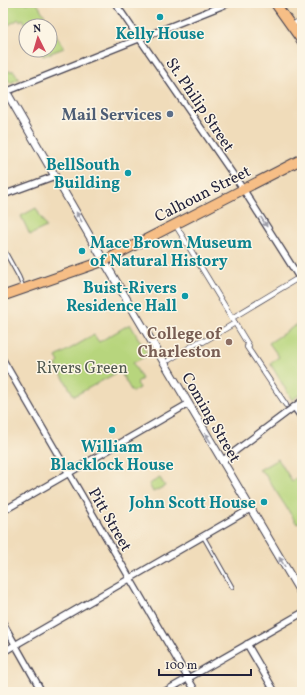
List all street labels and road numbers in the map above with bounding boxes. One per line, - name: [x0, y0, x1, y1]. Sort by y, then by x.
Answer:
- street label: St. Philip Street: [160, 54, 239, 157]
- street label: Calhoun Street: [151, 161, 255, 228]
- street label: Coming Street: [176, 369, 245, 467]
- street label: Pitt Street: [82, 484, 137, 556]

